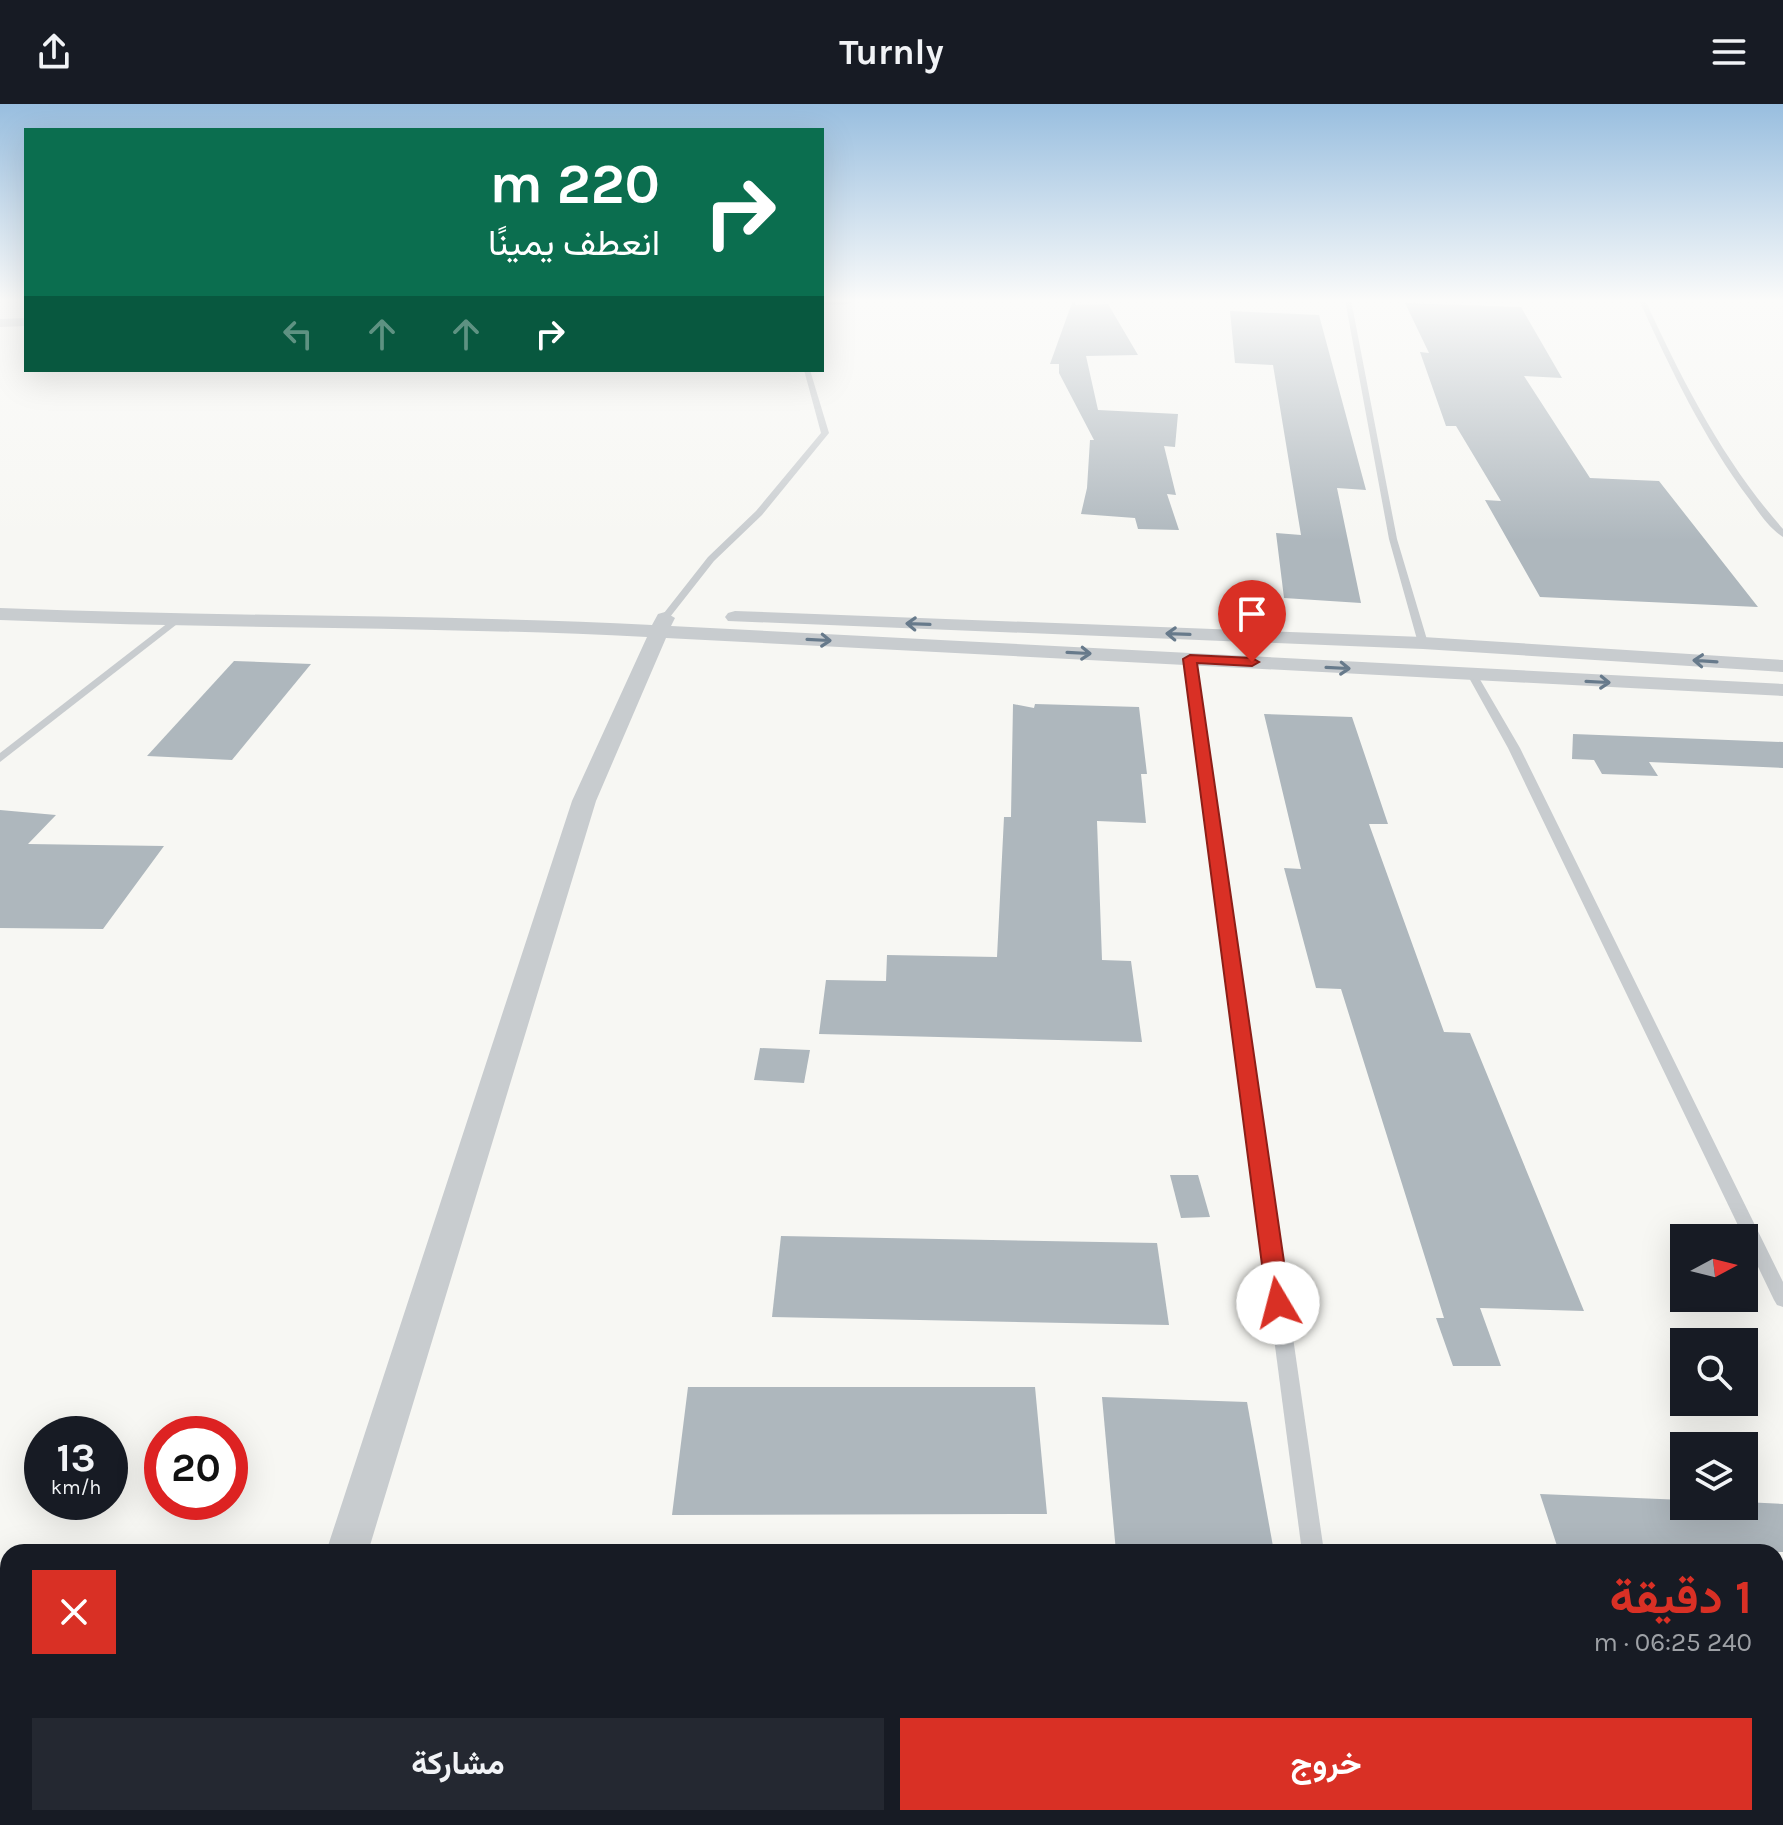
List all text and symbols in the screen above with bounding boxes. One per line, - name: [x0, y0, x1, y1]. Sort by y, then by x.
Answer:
- icon: share: [32, 30, 76, 74]
- icon: menu: [1707, 30, 1751, 74]
- text: Turnly: [839, 31, 944, 73]
- text: 220 m: [489, 151, 660, 216]
- icon: right: [688, 160, 792, 264]
- text: انعطف يمينًا: [488, 222, 660, 264]
- icon: left: [276, 312, 320, 356]
- icon: ahead: [360, 312, 404, 356]
- icon: ahead: [444, 312, 488, 356]
- icon: right: [528, 312, 572, 356]
- pin: [1218, 580, 1286, 662]
- icon: arrive: [1230, 592, 1274, 636]
- one-way arrow: [905, 617, 932, 632]
- one-way arrow: [1165, 627, 1192, 642]
- one-way arrow: [805, 633, 832, 648]
- one-way arrow: [1065, 646, 1092, 661]
- one-way arrow: [1692, 653, 1719, 668]
- one-way arrow: [1324, 661, 1351, 676]
- one-way arrow: [1584, 674, 1611, 689]
- north arrow: [1670, 1224, 1758, 1312]
- map controls: [1670, 1224, 1758, 1520]
- position arrow: [1236, 1261, 1320, 1345]
- button: search: [1670, 1328, 1758, 1416]
- speed limit sign: 20: [144, 1416, 248, 1520]
- button: layers: [1670, 1432, 1758, 1520]
- text: 13: [56, 1434, 96, 1481]
- text: km/h: [51, 1476, 101, 1499]
- text: 1 دقيقة: [1610, 1569, 1752, 1625]
- button: close: [32, 1570, 116, 1654]
- text: 240 m · 06:25: [1593, 1627, 1752, 1658]
- button: مشاركة: [32, 1718, 884, 1810]
- button: خروج: [900, 1718, 1752, 1810]

